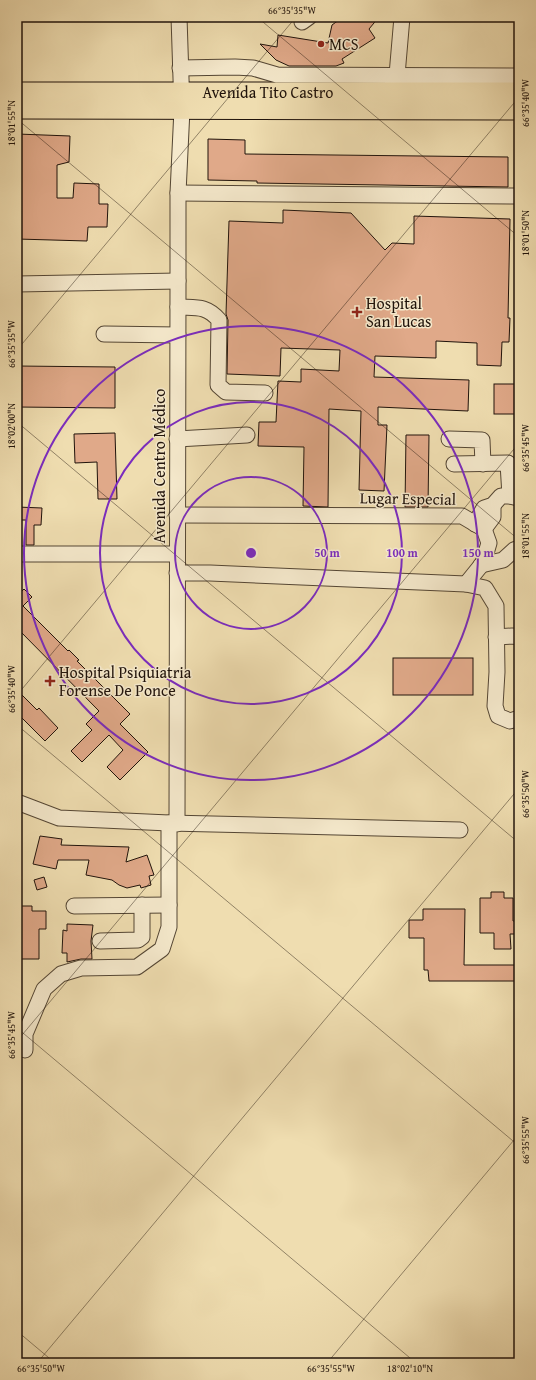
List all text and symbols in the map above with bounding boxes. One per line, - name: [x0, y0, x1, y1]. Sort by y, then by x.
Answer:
- text: 66°35'35"W: [268, 3, 316, 18]
- place label: MCS: [329, 32, 359, 56]
- marker: MCS: [316, 39, 326, 49]
- text: 66°35'40"W: [518, 79, 533, 127]
- street label: Avenida Tito Castro: [203, 80, 333, 104]
- text: 18°01'55"N: [4, 100, 19, 146]
- text: 18°01'50"N: [518, 210, 533, 256]
- place label: Hospital San Lucas: [366, 291, 431, 333]
- marker: Hospital San Lucas: [351, 306, 363, 318]
- text: 66°35'35"W: [4, 320, 19, 368]
- street label: Avenida Centro Médico: [147, 389, 171, 543]
- text: 18°02'00"N: [4, 403, 19, 449]
- text: 66°35'45"W: [518, 424, 533, 472]
- street label: Lugar Especial: [360, 485, 457, 511]
- text: 18°01'55"N: [518, 513, 533, 559]
- text: 50 m: [314, 544, 340, 561]
- text: 100 m: [386, 544, 419, 561]
- text: 150 m: [462, 544, 495, 561]
- centre of rings: [244, 546, 258, 560]
- place label: Hospital Psiquiatria Forense De Ponce: [59, 660, 192, 702]
- text: 66°35'40"W: [4, 665, 19, 713]
- marker: Hospital Psiquiatria Forense De Ponce: [44, 675, 56, 687]
- text: 66°35'50"W: [518, 770, 533, 818]
- text: 66°35'45"W: [4, 1011, 19, 1059]
- text: 66°35'55"W: [518, 1116, 533, 1164]
- text: 66°35'50"W: [17, 1361, 65, 1376]
- text: 66°35'55"W: [307, 1361, 355, 1376]
- text: 18°02'10"N: [387, 1361, 433, 1376]

